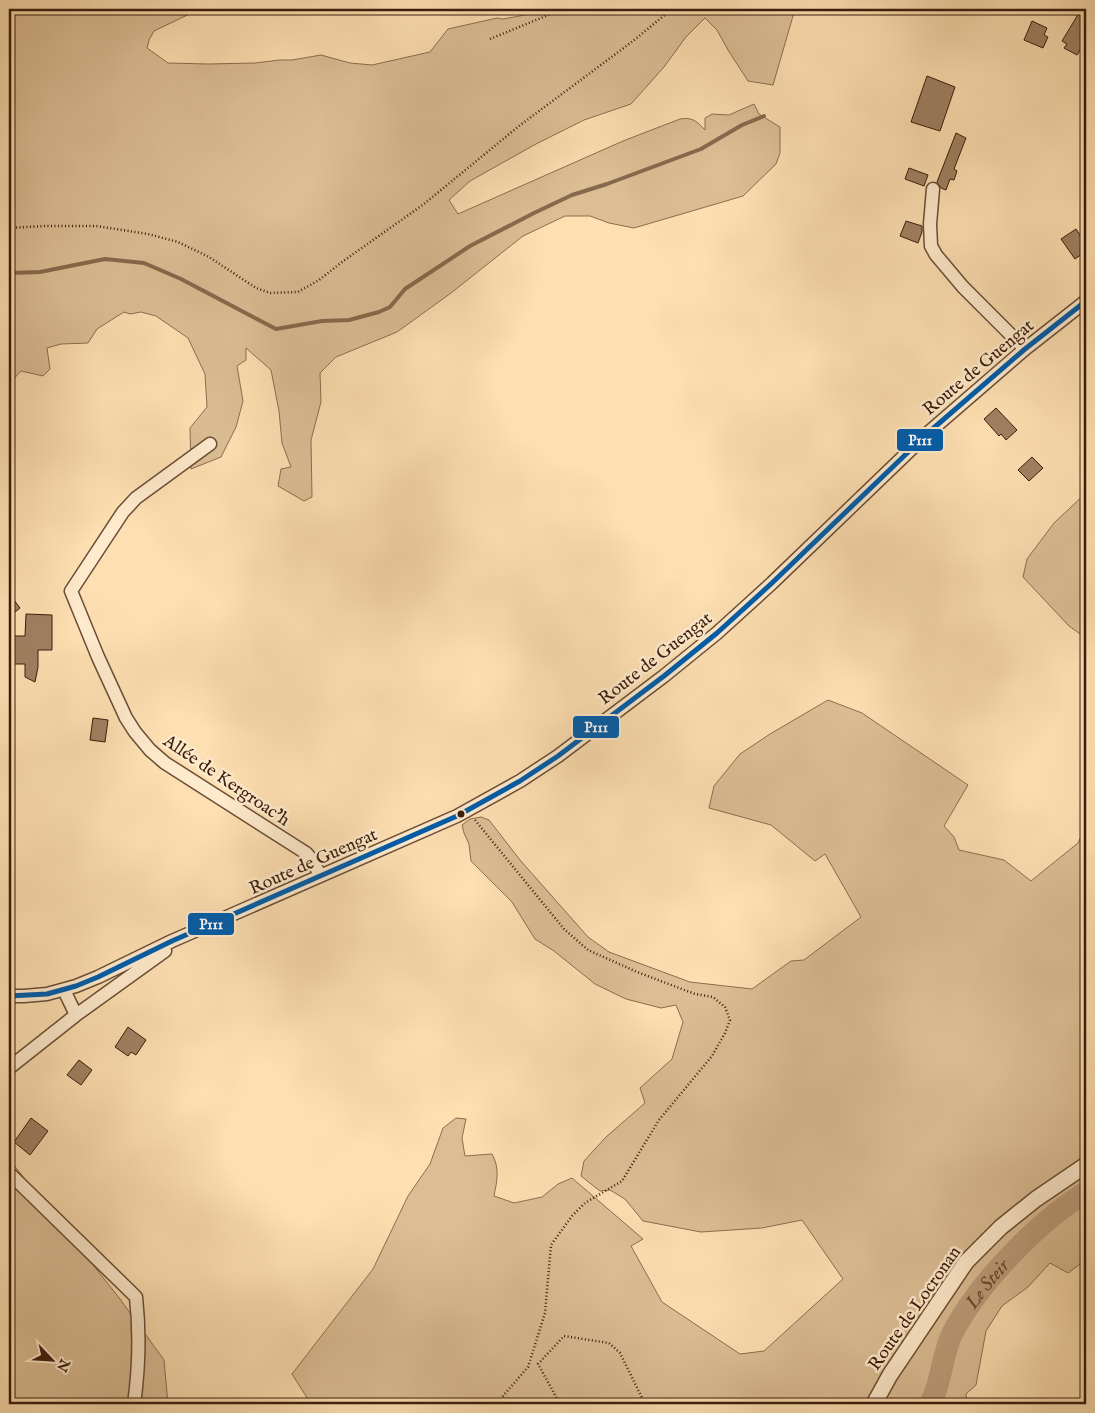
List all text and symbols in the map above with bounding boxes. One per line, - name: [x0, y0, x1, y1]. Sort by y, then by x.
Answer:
- street label: Route de Guengat: [919, 315, 1039, 421]
- line badge: P111: [896, 428, 944, 452]
- text: P111: [908, 432, 932, 450]
- street label: Route de Guengat: [594, 608, 717, 711]
- line badge: P111: [572, 715, 620, 739]
- text: P111: [584, 719, 608, 737]
- street label: Allée de Kergroac'h: [157, 730, 294, 832]
- unlabelled marker: [456, 809, 466, 819]
- street label: Route de Guengat: [246, 824, 381, 901]
- line badge: P111: [187, 912, 235, 936]
- text: P111: [199, 916, 223, 934]
- street label: Route de Locronan: [864, 1242, 967, 1375]
- water label: Le Steir: [960, 1254, 1016, 1315]
- north arrow: [28, 1336, 78, 1386]
- text: N: [52, 1355, 74, 1374]

